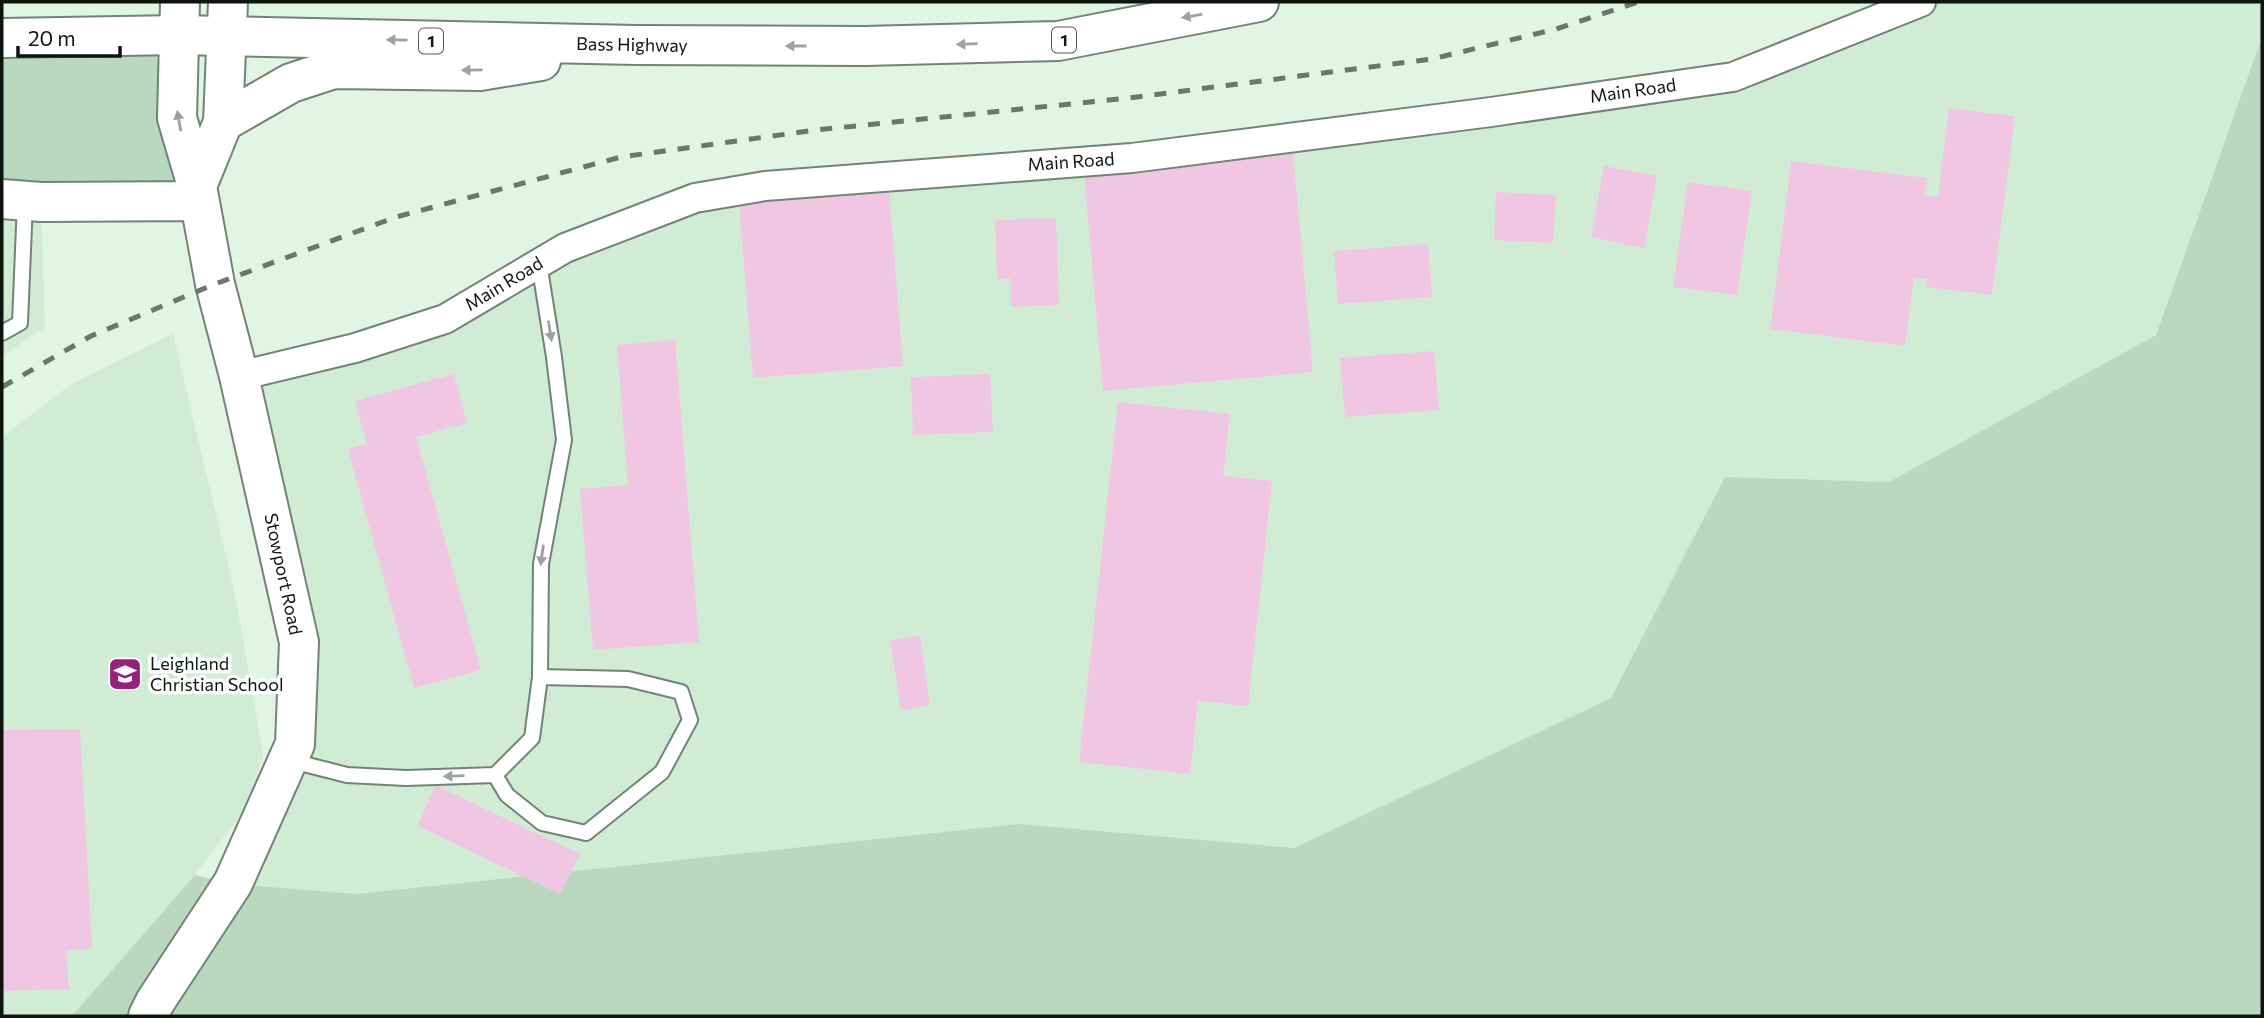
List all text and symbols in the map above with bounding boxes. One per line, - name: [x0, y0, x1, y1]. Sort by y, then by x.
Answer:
- one-way arrow: [1181, 11, 1203, 22]
- scale bar: [18, 14, 119, 58]
- text: 20 m: [28, 25, 76, 50]
- road number: 1: [419, 28, 443, 54]
- road number: 1: [1052, 28, 1076, 52]
- street label: Bass Highway: [576, 32, 688, 56]
- one-way arrow: [385, 35, 407, 46]
- one-way arrow: [956, 38, 978, 49]
- one-way arrow: [785, 40, 807, 52]
- one-way arrow: [461, 65, 483, 76]
- street label: Main Road: [1588, 73, 1677, 107]
- one-way arrow: [173, 110, 184, 132]
- street label: Main Road: [1027, 147, 1115, 175]
- street label: Main Road: [461, 251, 546, 315]
- one-way arrow: [545, 320, 556, 342]
- street label: Stowport Road: [260, 511, 308, 637]
- one-way arrow: [537, 544, 548, 566]
- place label: Leighland Christian School: [150, 652, 284, 695]
- school or university icon: Leighland Christian School: [106, 655, 144, 693]
- one-way arrow: [443, 771, 465, 782]

